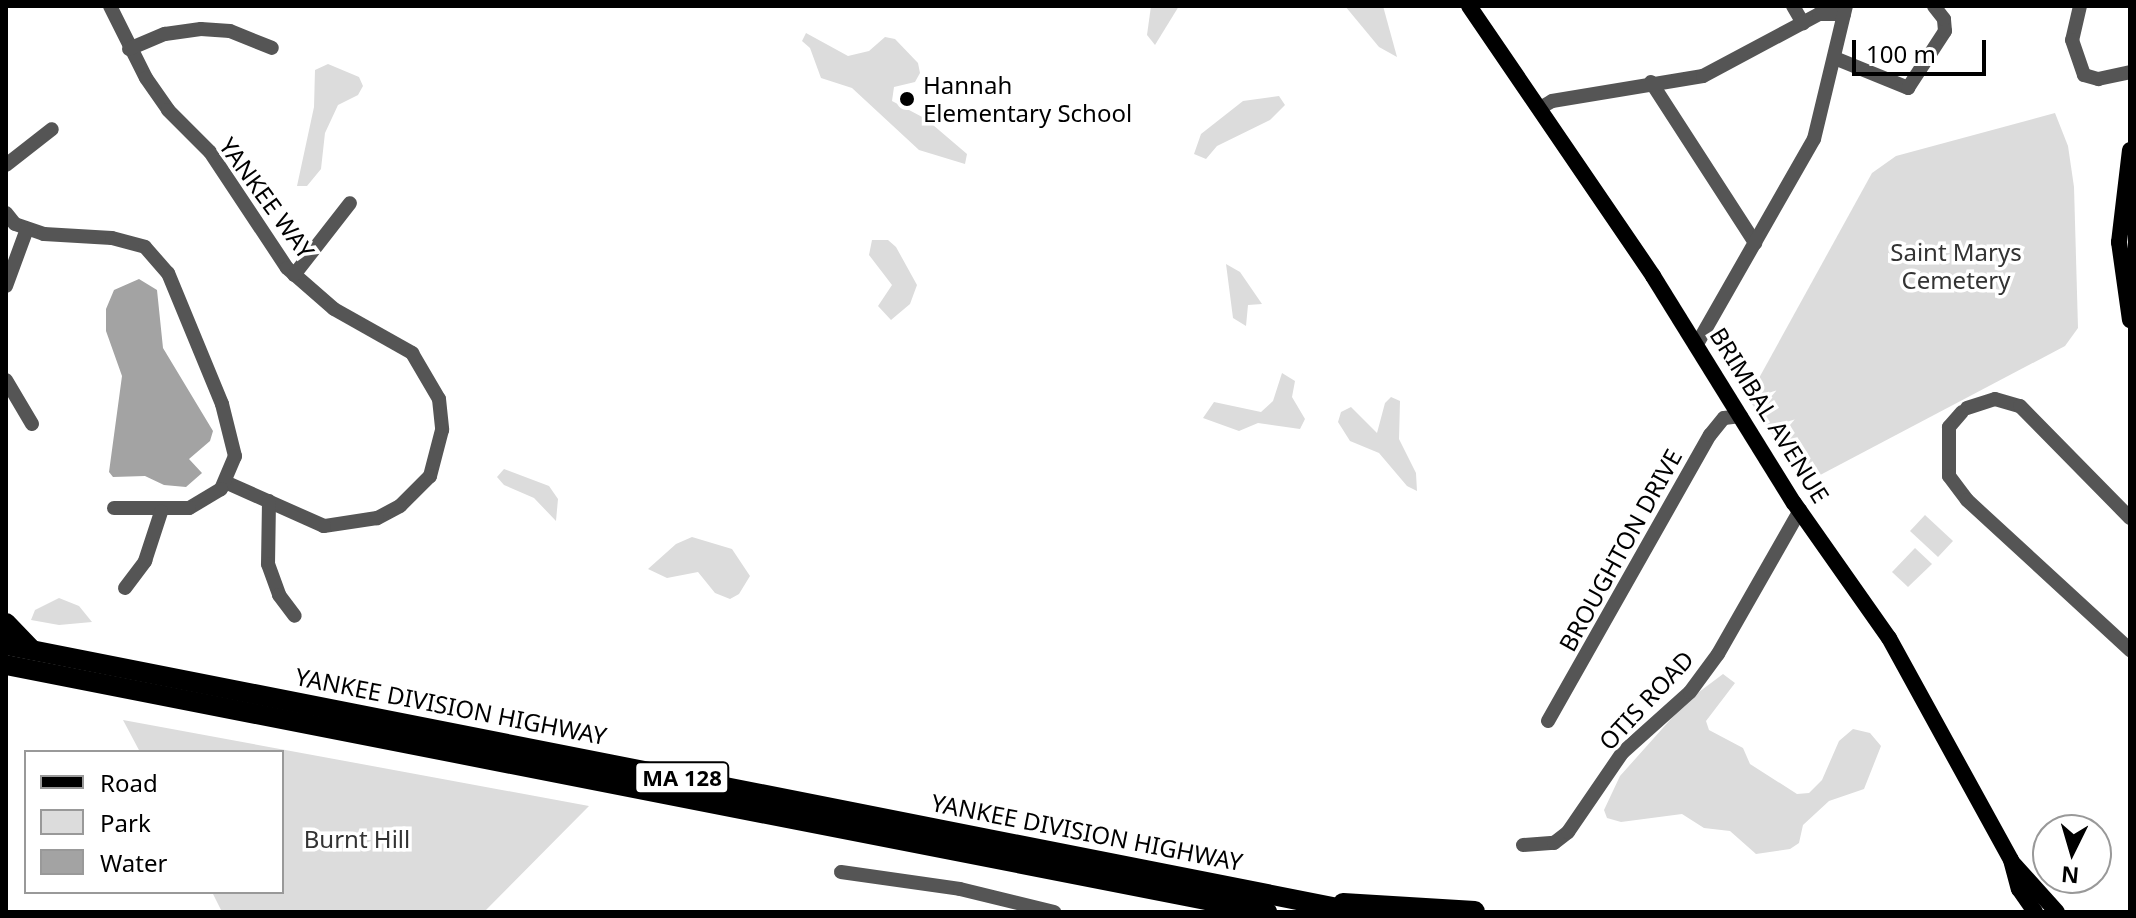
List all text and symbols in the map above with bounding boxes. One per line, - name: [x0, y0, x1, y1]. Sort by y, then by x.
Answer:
- scale bar: [1856, 24, 1990, 74]
- text: 100 m: [1866, 37, 1936, 70]
- place label: Hannah Elementary School: [923, 71, 1132, 127]
- marker: Hannah Elementary School: [898, 90, 916, 108]
- street label: YANKEE WAY: [214, 132, 320, 264]
- park label: Saint Marys Cemetery: [1890, 238, 2022, 294]
- street label: BRIMBAL AVENUE: [1704, 322, 1836, 508]
- street label: BROUGHTON DRIVE: [1553, 444, 1687, 656]
- street label: OTIS ROAD: [1593, 644, 1699, 756]
- street label: YANKEE DIVISION HIGHWAY: [293, 662, 609, 750]
- legend: [24, 750, 284, 894]
- road number: MA 128: [634, 760, 730, 796]
- text: Road: [100, 766, 158, 799]
- street label: YANKEE DIVISION HIGHWAY: [929, 788, 1245, 876]
- text: Park: [100, 806, 151, 839]
- north arrow: [2032, 814, 2112, 894]
- park label: Burnt Hill: [304, 825, 410, 853]
- text: Water: [100, 846, 167, 879]
- text: N: [2060, 860, 2080, 892]

